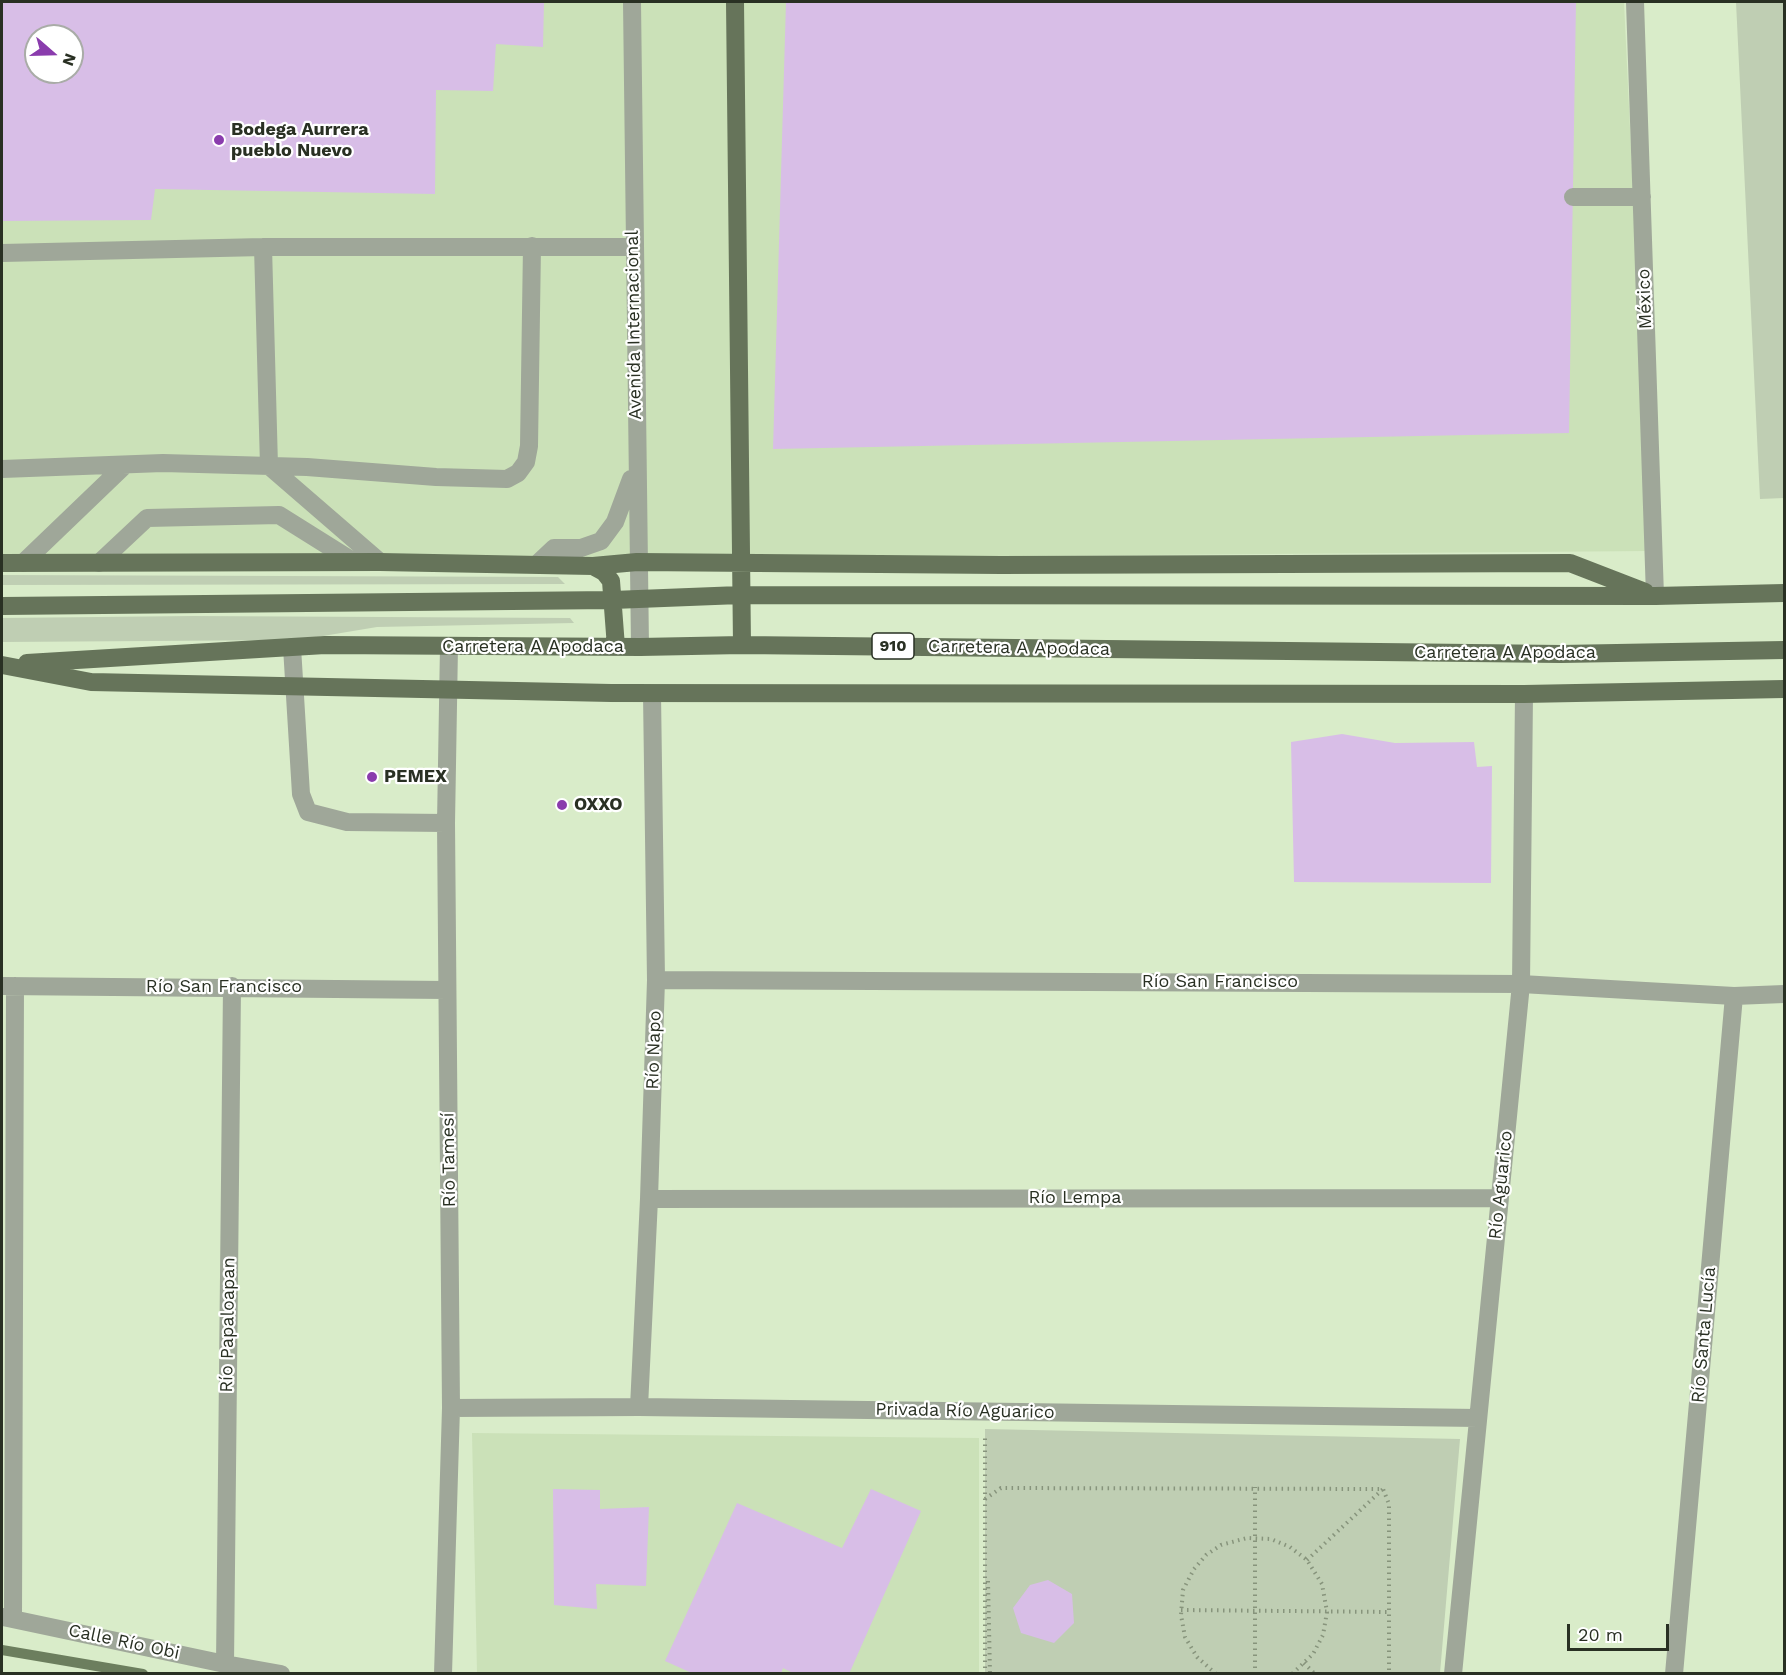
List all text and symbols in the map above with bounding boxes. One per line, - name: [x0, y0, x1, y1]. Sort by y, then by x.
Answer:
- north arrow: [24, 24, 84, 84]
- text: N: [59, 51, 80, 68]
- place label: Bodega Aurrera pueblo Nuevo: [231, 119, 369, 162]
- marker: Bodega Aurrera pueblo Nuevo: [212, 133, 226, 147]
- street label: Avenida Internacional: [622, 230, 646, 420]
- street label: México: [1633, 268, 1657, 330]
- road number: 910: [872, 633, 914, 659]
- street label: Carretera A Apodaca: [442, 636, 624, 658]
- street label: Carretera A Apodaca: [928, 636, 1110, 660]
- street label: Carretera A Apodaca: [1414, 642, 1596, 664]
- place label: PEMEX: [384, 766, 447, 788]
- marker: PEMEX: [365, 770, 379, 784]
- place label: OXXO: [574, 794, 623, 816]
- marker: OXXO: [555, 798, 569, 812]
- street label: Río San Francisco: [1142, 971, 1298, 993]
- street label: Río San Francisco: [146, 976, 302, 998]
- street label: Río Napo: [642, 1010, 666, 1090]
- street label: Río Tamesí: [437, 1112, 461, 1208]
- street label: Río Aguarico: [1485, 1129, 1517, 1241]
- street label: Río Lempa: [1028, 1187, 1122, 1209]
- street label: Río Papaloapan: [216, 1257, 240, 1393]
- street label: Río Santa Lucía: [1687, 1266, 1721, 1404]
- street label: Privada Río Aguarico: [875, 1399, 1055, 1423]
- scale bar: [1570, 1612, 1672, 1650]
- street label: Calle Río Obi: [66, 1620, 182, 1664]
- text: 20 m: [1578, 1624, 1623, 1645]

